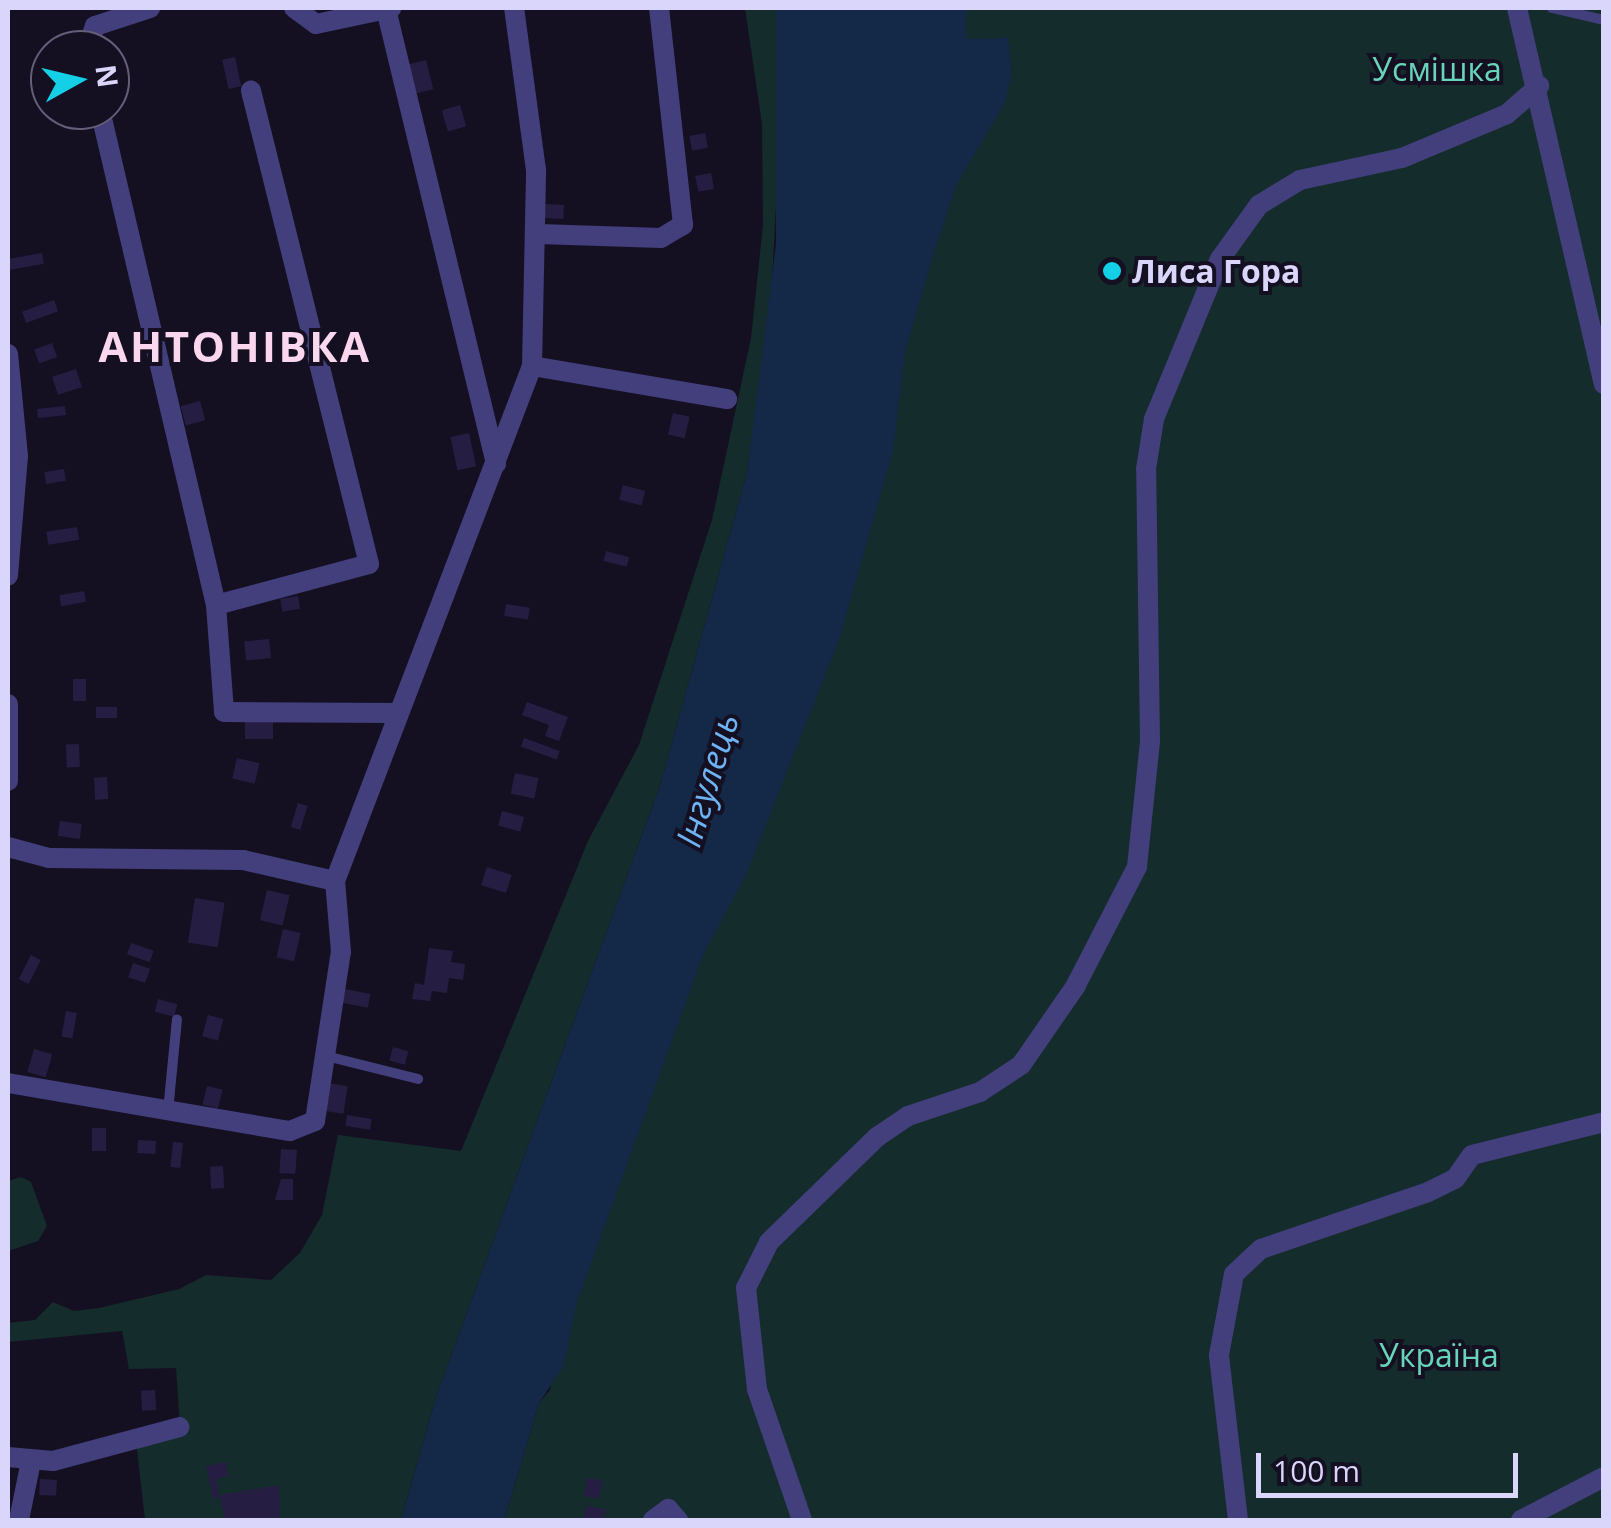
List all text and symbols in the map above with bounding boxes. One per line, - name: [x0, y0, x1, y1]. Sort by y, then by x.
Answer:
- north arrow: [30, 30, 130, 130]
- park label: Усмішка: [1372, 50, 1502, 88]
- text: N: [87, 62, 128, 90]
- place label: Лиса Гора: [1132, 252, 1300, 290]
- marker: Лиса Гора: [1101, 260, 1123, 282]
- district label: АНТОНІВКА: [99, 321, 371, 371]
- water label: Інгулець: [667, 708, 747, 852]
- park label: Україна: [1379, 1336, 1499, 1374]
- scale bar: [1261, 1433, 1524, 1495]
- text: 100 m: [1273, 1450, 1360, 1491]

